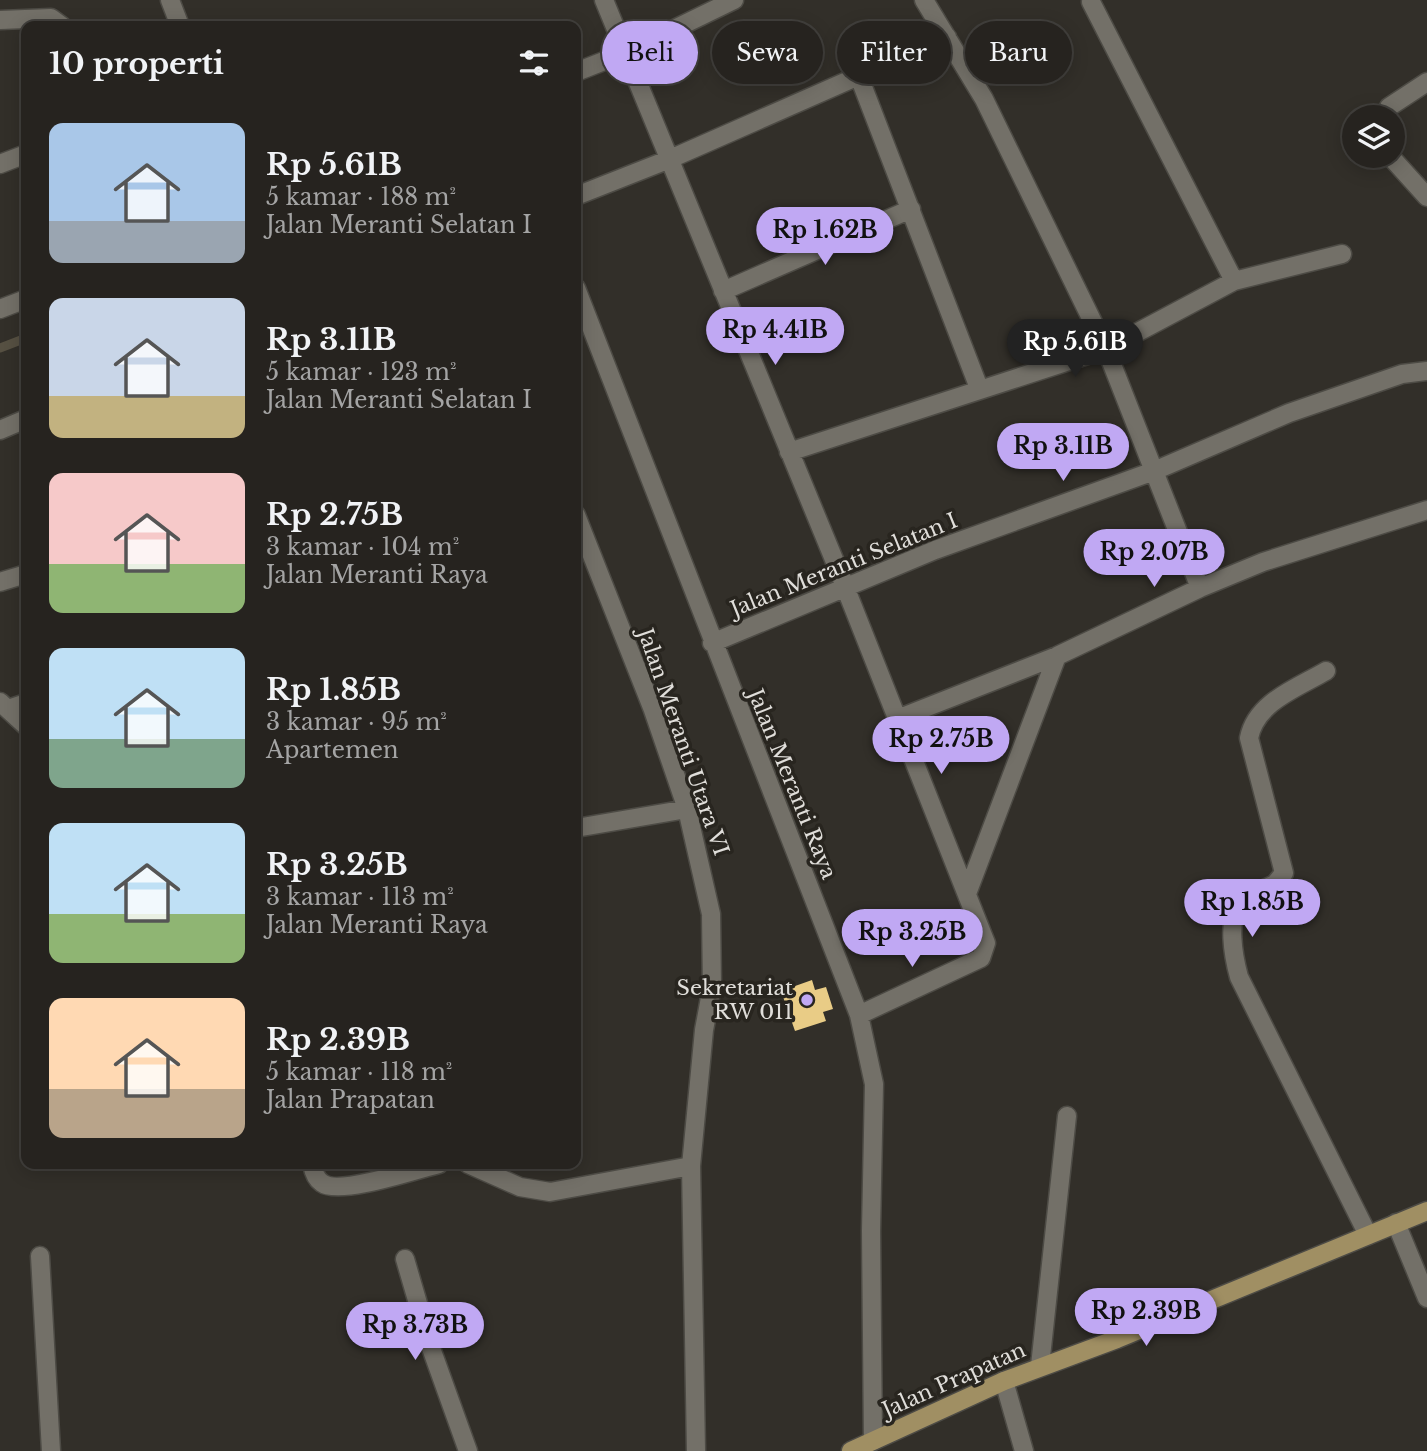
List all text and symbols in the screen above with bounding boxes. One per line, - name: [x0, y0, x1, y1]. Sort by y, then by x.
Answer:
- chip: Beli: [602, 21, 698, 84]
- chip: Sewa: [712, 21, 823, 84]
- chip: Filter: [837, 21, 951, 84]
- chip: Baru: [965, 21, 1072, 84]
- icon: filters: [515, 44, 553, 82]
- text: 10 properti: [49, 45, 224, 82]
- map controls: [1342, 105, 1405, 168]
- button: layers: [1342, 105, 1405, 168]
- text: Rp 5.61B: [266, 146, 402, 183]
- icon: home: [105, 151, 189, 235]
- text: 5 kamar · 188 m²: [266, 183, 456, 211]
- pin: Rp 1.62B: [753, 208, 897, 267]
- text: Jalan Meranti Selatan I: [266, 211, 532, 239]
- text: Rp 1.62B: [772, 216, 878, 244]
- pin: Rp 4.41B: [703, 308, 847, 367]
- text: Rp 4.41B: [722, 316, 828, 344]
- pin: Rp 5.61B: [1003, 320, 1147, 379]
- text: Rp 3.11B: [266, 321, 396, 358]
- icon: home: [105, 326, 189, 410]
- text: Rp 5.61B: [1023, 328, 1127, 356]
- text: 5 kamar · 123 m²: [266, 358, 457, 386]
- text: Jalan Meranti Selatan I: [266, 386, 532, 414]
- pin: Rp 3.11B: [991, 424, 1135, 483]
- text: Rp 3.11B: [1013, 432, 1113, 460]
- text: Rp 2.75B: [266, 496, 403, 533]
- icon: home: [105, 501, 189, 585]
- street label: Jalan Meranti Selatan I: [724, 507, 961, 624]
- pin: Rp 2.07B: [1082, 530, 1226, 589]
- text: 3 kamar · 104 m²: [266, 533, 459, 561]
- text: Rp 2.07B: [1100, 538, 1208, 566]
- text: Jalan Meranti Raya: [266, 561, 488, 589]
- street label: Jalan Meranti Utara VI: [631, 622, 734, 859]
- text: Rp 1.85B: [266, 671, 401, 708]
- icon: home: [105, 676, 189, 760]
- street label: Jalan Meranti Raya: [741, 683, 842, 883]
- text: 3 kamar · 95 m²: [266, 708, 447, 736]
- pin: Rp 2.75B: [869, 716, 1013, 776]
- text: Rp 2.75B: [888, 725, 994, 753]
- text: Apartemen: [266, 736, 399, 764]
- text: Rp 3.25B: [266, 846, 408, 883]
- icon: home: [105, 851, 189, 935]
- pin: Rp 1.85B: [1180, 880, 1324, 939]
- text: 3 kamar · 113 m²: [266, 883, 454, 911]
- text: Rp 1.85B: [1200, 888, 1304, 916]
- pin: Rp 3.25B: [840, 909, 984, 969]
- text: Jalan Meranti Raya: [266, 911, 488, 939]
- text: Rp 3.25B: [858, 918, 966, 946]
- place label: Sekretariat RW 011: [676, 975, 793, 1025]
- marker: Sekretariat RW 011: [799, 992, 815, 1008]
- text: Rp 2.39B: [266, 1021, 410, 1058]
- icon: home: [105, 1026, 189, 1110]
- text: 5 kamar · 118 m²: [266, 1058, 452, 1086]
- text: Jalan Prapatan: [266, 1086, 435, 1114]
- pin: Rp 2.39B: [1074, 1288, 1218, 1348]
- text: Rp 2.39B: [1091, 1297, 1201, 1325]
- pin: Rp 3.73B: [343, 1302, 487, 1362]
- text: Rp 3.73B: [362, 1311, 468, 1339]
- street label: Jalan Prapatan: [876, 1337, 1030, 1424]

